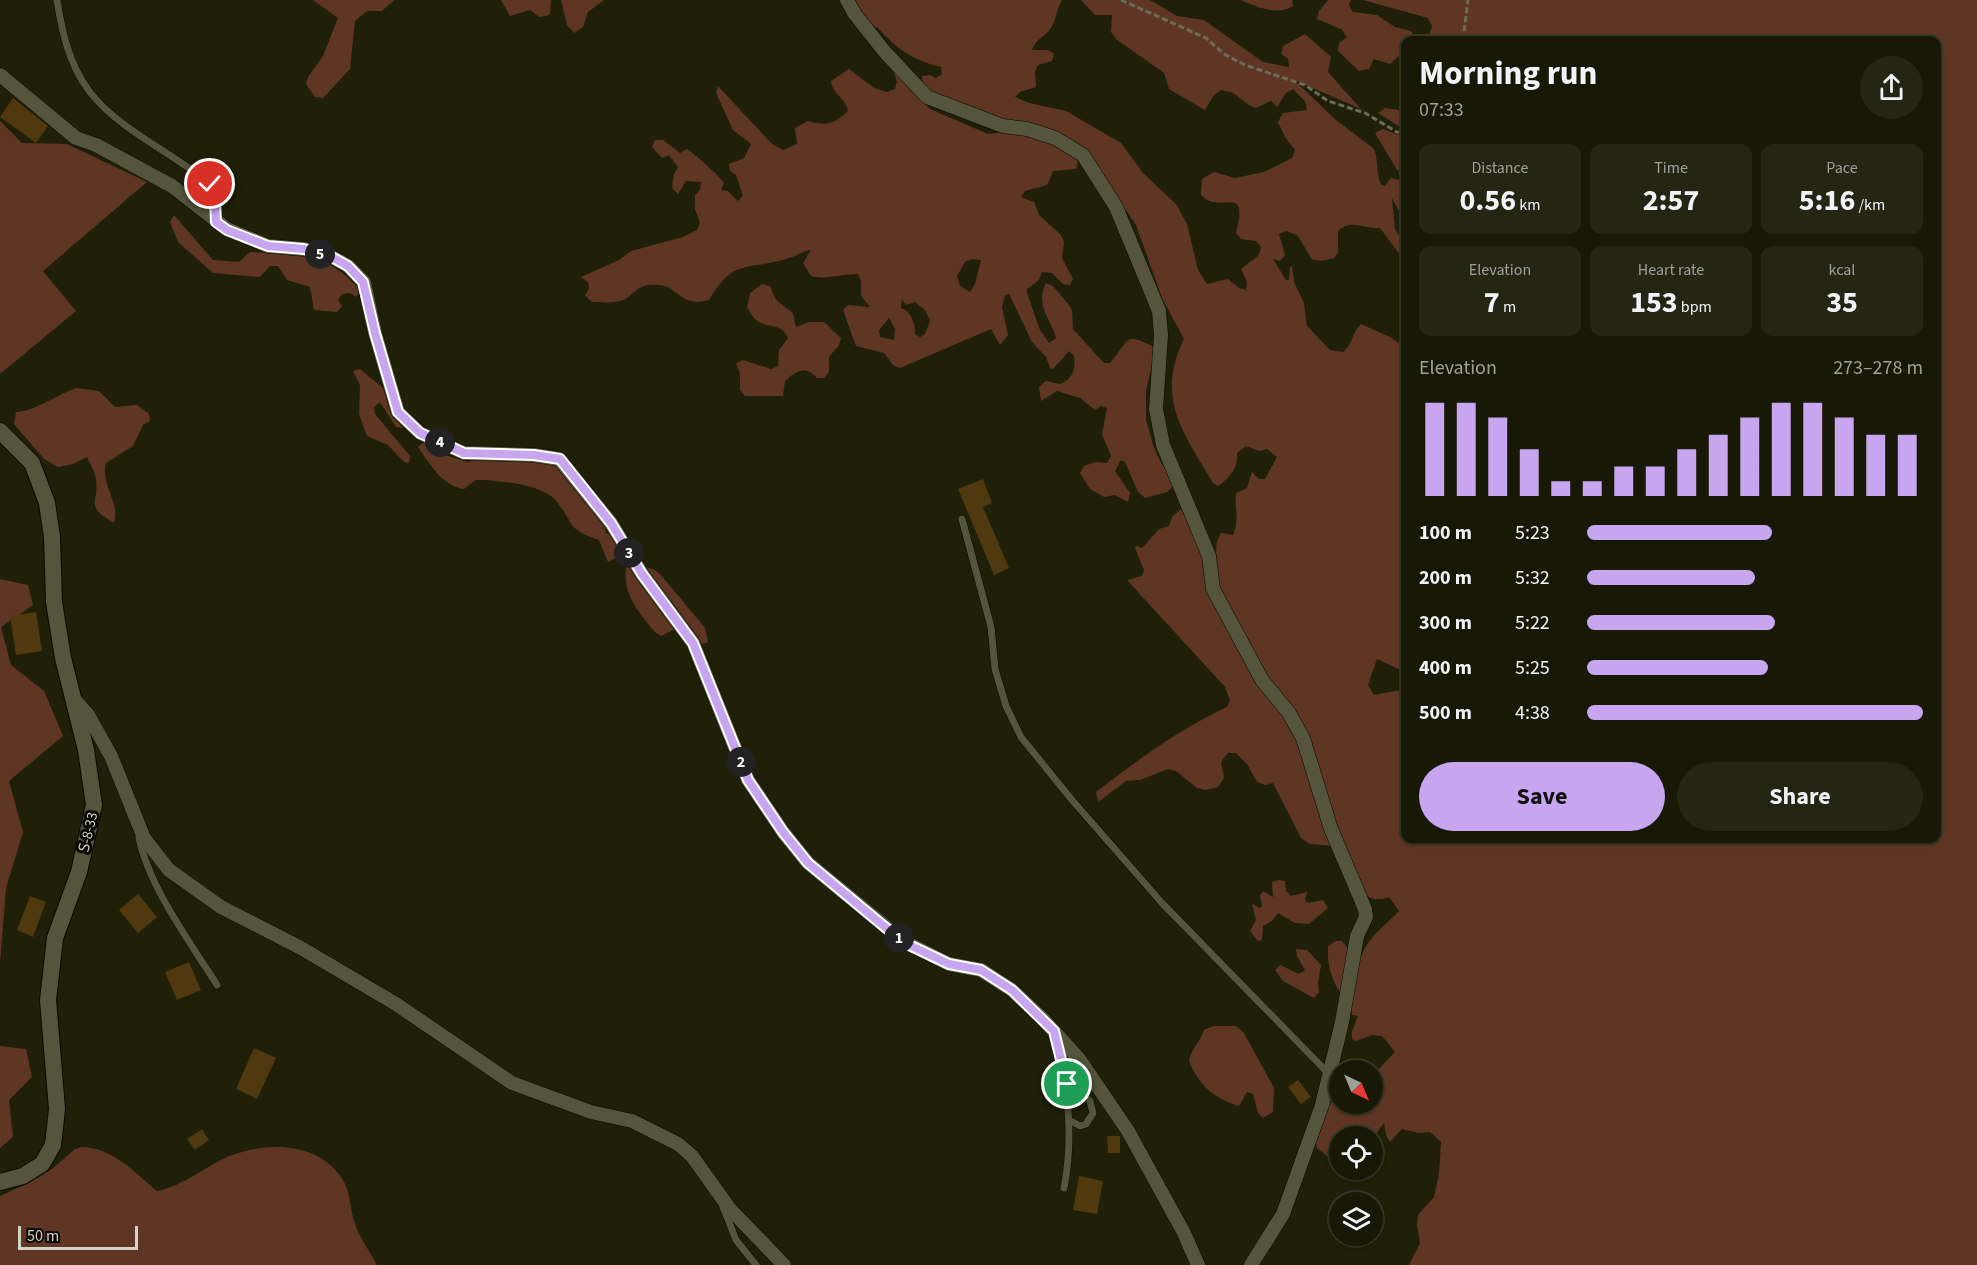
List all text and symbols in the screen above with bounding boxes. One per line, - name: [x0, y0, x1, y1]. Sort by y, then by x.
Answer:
- text: Morning run: [1419, 50, 1597, 97]
- button: share: [1860, 56, 1923, 119]
- text: 07:33: [1419, 96, 1464, 124]
- text: Distance: [1472, 157, 1528, 179]
- text: Time: [1654, 157, 1688, 179]
- text: Pace: [1826, 157, 1858, 179]
- pin: [184, 158, 235, 209]
- icon: check: [193, 167, 226, 200]
- text: 0.56: [1460, 179, 1516, 222]
- text: 2:57: [1643, 179, 1699, 222]
- text: 5:16: [1799, 179, 1855, 222]
- text: km: [1516, 194, 1540, 216]
- text: /km: [1855, 194, 1885, 216]
- pin: 5: [305, 239, 335, 269]
- text: 5: [316, 243, 324, 265]
- text: Elevation: [1469, 259, 1531, 281]
- text: Heart rate: [1638, 259, 1704, 281]
- text: kcal: [1829, 259, 1855, 281]
- text: 7: [1484, 281, 1500, 324]
- text: 153: [1630, 281, 1678, 324]
- text: 35: [1826, 281, 1858, 324]
- text: m: [1500, 296, 1516, 318]
- text: bpm: [1678, 296, 1712, 318]
- text: Elevation: [1419, 354, 1497, 382]
- text: 273–278 m: [1833, 354, 1923, 382]
- pin: 4: [425, 427, 455, 457]
- text: 4: [436, 431, 444, 453]
- text: 100 m: [1419, 519, 1472, 547]
- text: 5:23: [1515, 519, 1550, 547]
- pin: 3: [614, 538, 644, 568]
- text: 3: [625, 542, 633, 564]
- text: 200 m: [1419, 564, 1472, 592]
- text: 5:32: [1515, 564, 1550, 592]
- text: 300 m: [1419, 609, 1472, 637]
- text: 5:22: [1515, 609, 1550, 637]
- text: 400 m: [1419, 654, 1472, 682]
- text: 5:25: [1515, 654, 1550, 682]
- text: 500 m: [1419, 699, 1472, 727]
- text: 4:38: [1515, 699, 1550, 727]
- pin: 2: [726, 747, 756, 777]
- text: 2: [737, 751, 745, 773]
- button: Save: [1419, 762, 1665, 831]
- button: Share: [1677, 762, 1923, 831]
- street label: Տ-8-33: [74, 810, 103, 854]
- pin: 1: [884, 923, 914, 953]
- text: 1: [895, 927, 903, 949]
- pin: [1041, 1058, 1092, 1109]
- north arrow: [1329, 1060, 1383, 1114]
- map controls: [1329, 1060, 1383, 1246]
- icon: arrive: [1050, 1067, 1083, 1100]
- button: locate: [1329, 1126, 1383, 1180]
- button: layers: [1329, 1192, 1383, 1246]
- scale bar: [18, 1223, 138, 1250]
- text: 50 m: [27, 1225, 59, 1247]

